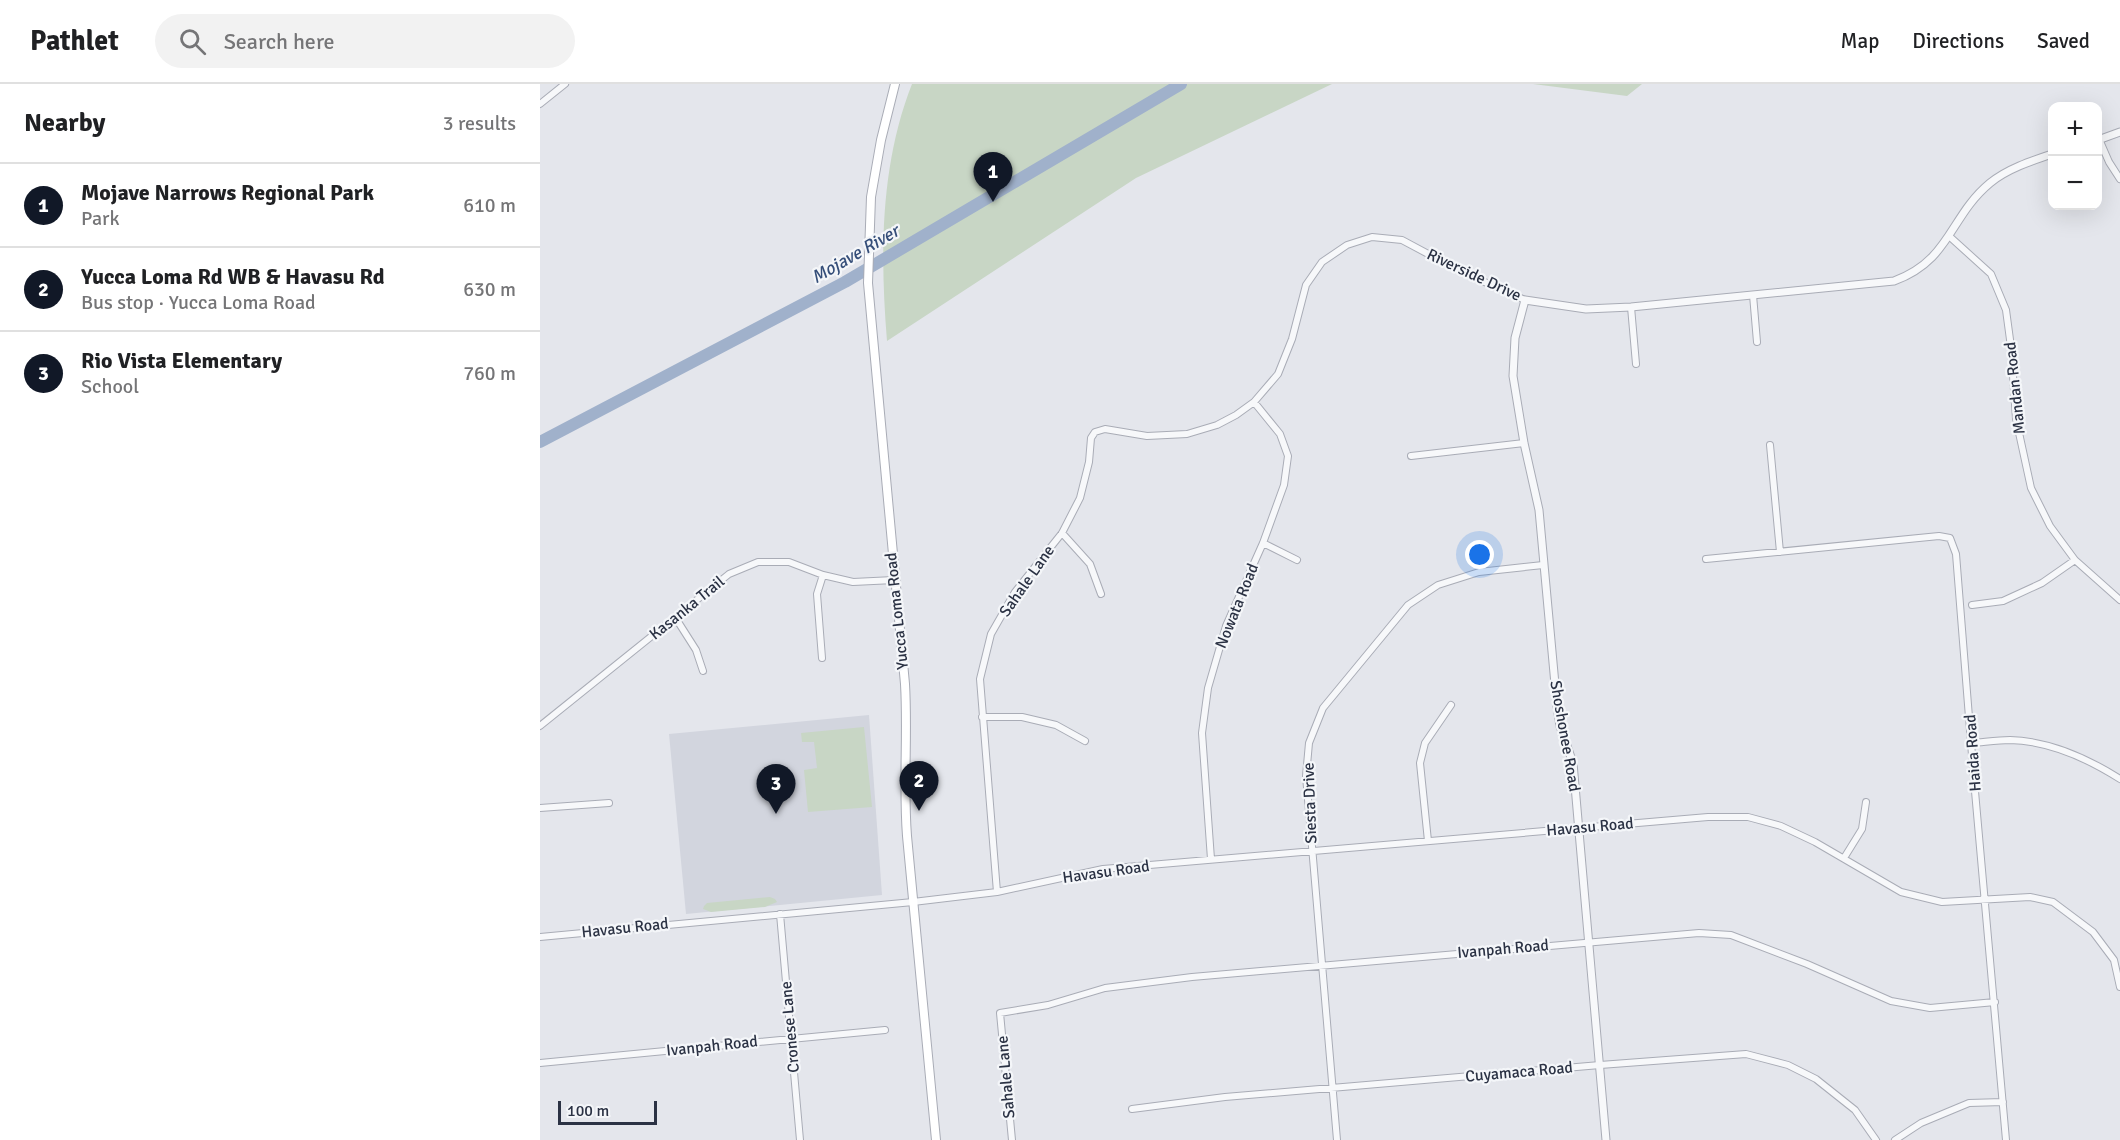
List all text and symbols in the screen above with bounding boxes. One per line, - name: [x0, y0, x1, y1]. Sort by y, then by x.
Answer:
- search box: [155, 14, 575, 68]
- text: Pathlet: [30, 24, 119, 58]
- icon: search: [176, 25, 209, 58]
- text: Search here: [224, 28, 335, 55]
- text: Map: [1841, 28, 1879, 54]
- text: Directions: [1912, 28, 2004, 54]
- text: Saved: [2037, 28, 2090, 54]
- map controls: [2048, 102, 2102, 210]
- button: +: [2048, 102, 2102, 156]
- text: Nearby: [24, 107, 105, 139]
- text: 3 results: [443, 111, 516, 136]
- pin: 1: [974, 152, 1012, 202]
- button: −: [2048, 156, 2102, 210]
- text: Mojave Narrows Regional Park: [81, 179, 374, 206]
- text: 1: [38, 193, 49, 218]
- text: 610 m: [463, 193, 516, 218]
- text: Park: [81, 206, 119, 231]
- water label: Mojave River: [807, 219, 905, 288]
- street label: Riverside Drive: [1424, 244, 1524, 306]
- text: Yucca Loma Rd WB & Havasu Rd: [81, 263, 385, 290]
- text: 2: [38, 277, 49, 302]
- text: 630 m: [463, 277, 516, 302]
- text: Bus stop · Yucca Loma Road: [81, 290, 316, 315]
- street label: Mandan Road: [2000, 341, 2030, 435]
- text: Rio Vista Elementary: [81, 347, 282, 374]
- text: 3: [38, 361, 49, 386]
- text: 760 m: [463, 361, 516, 386]
- text: School: [81, 374, 139, 399]
- your location: [1465, 540, 1494, 569]
- street label: Sahale Lane: [995, 541, 1059, 621]
- street label: Yucca Loma Road: [881, 551, 913, 671]
- street label: Nowata Road: [1211, 561, 1263, 651]
- street label: Kasanka Trail: [645, 571, 729, 644]
- street label: Shoshonee Road: [1545, 679, 1585, 793]
- street label: Haida Road: [1960, 714, 1986, 792]
- pin: 2: [900, 762, 938, 811]
- street label: Siesta Drive: [1299, 762, 1321, 844]
- pin: 3: [756, 764, 796, 814]
- street label: Havasu Road: [1546, 813, 1634, 841]
- street label: Havasu Road: [1061, 856, 1151, 888]
- street label: Havasu Road: [580, 913, 670, 943]
- street label: Ivanpah Road: [1456, 935, 1550, 963]
- street label: Cronese Lane: [776, 980, 804, 1074]
- street label: Ivanpah Road: [665, 1031, 759, 1061]
- street label: Sahale Lane: [992, 1035, 1020, 1119]
- street label: Cuyamaca Road: [1464, 1057, 1574, 1087]
- scale bar: [558, 1098, 657, 1126]
- text: 100 m: [567, 1101, 609, 1121]

